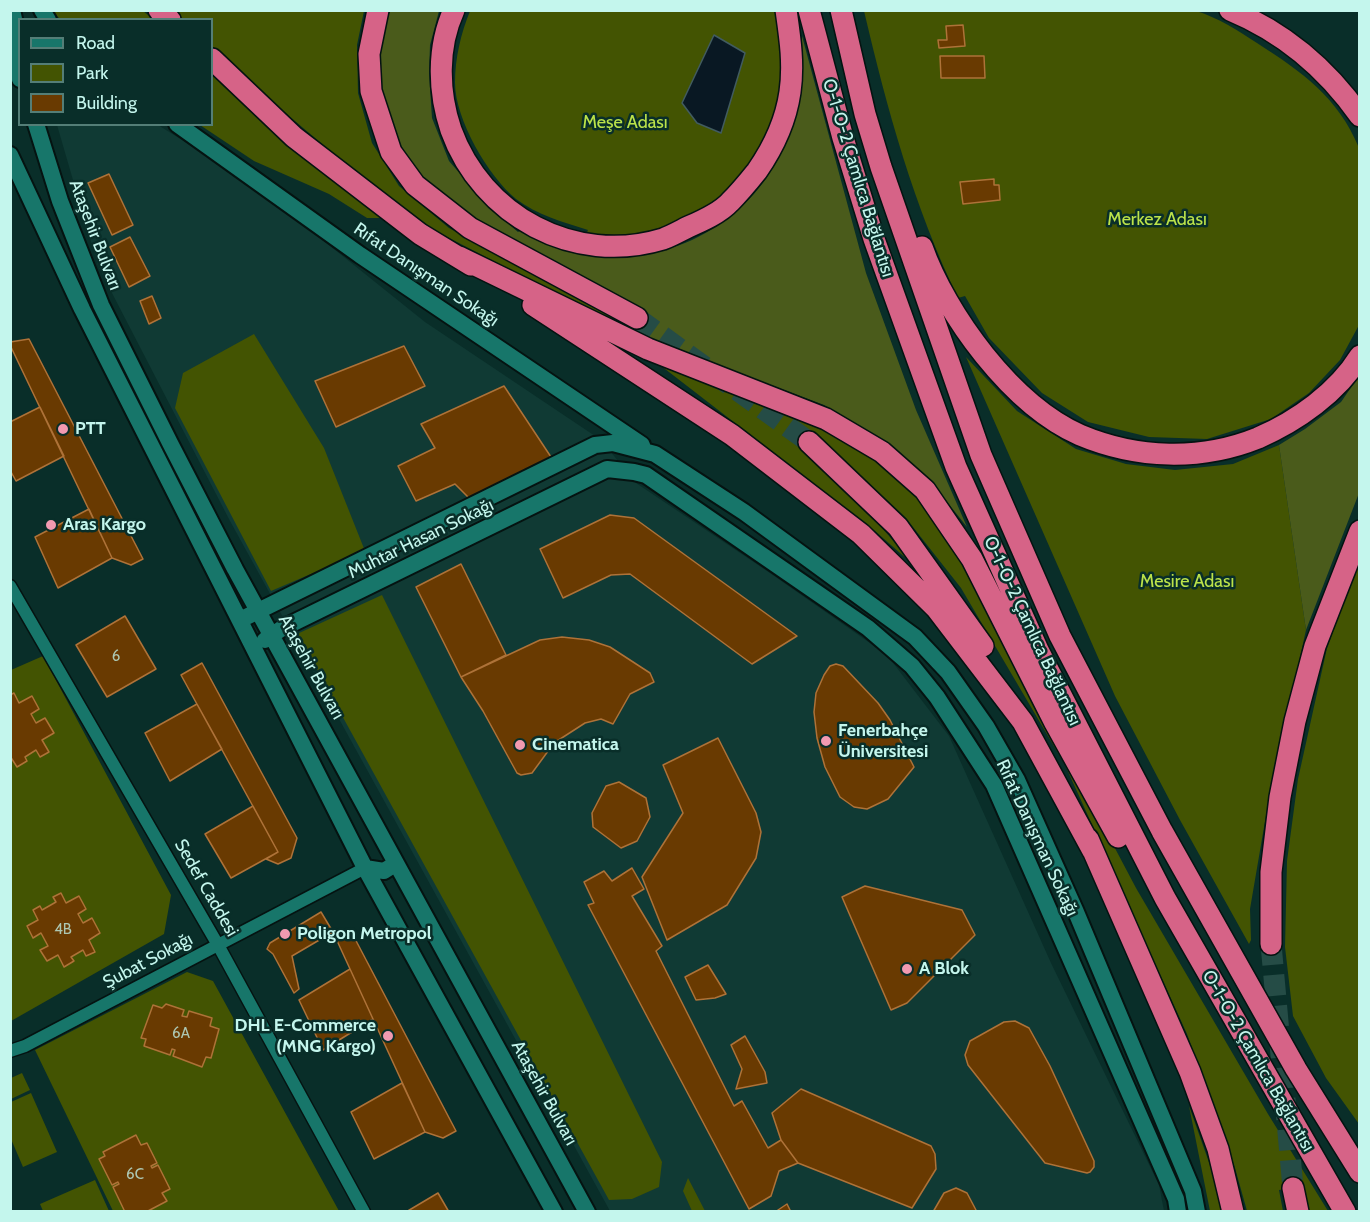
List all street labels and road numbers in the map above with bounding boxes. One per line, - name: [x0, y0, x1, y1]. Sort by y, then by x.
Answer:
- street label: O-1-O-2 Çamlıca Bağlantısı: [818, 76, 898, 280]
- street label: Ataşehir Bulvarı: [64, 177, 126, 293]
- street label: Rıfat Danışman Sokağı: [349, 218, 503, 332]
- street label: Muhtar Hasan Sokağı: [345, 494, 497, 584]
- street label: O-1-O-2 Çamlıca Bağlantısı: [979, 533, 1085, 729]
- street label: Ataşehir Bulvarı: [273, 611, 349, 723]
- street label: Rıfat Danışman Sokağı: [991, 756, 1083, 920]
- street label: Sedef Caddesi: [169, 835, 243, 941]
- street label: Şubat Sokağı: [100, 928, 196, 994]
- street label: O-1-O-2 Çamlıca Bağlantısı: [1197, 966, 1319, 1156]
- street label: Ataşehir Bulvarı: [506, 1037, 582, 1149]

